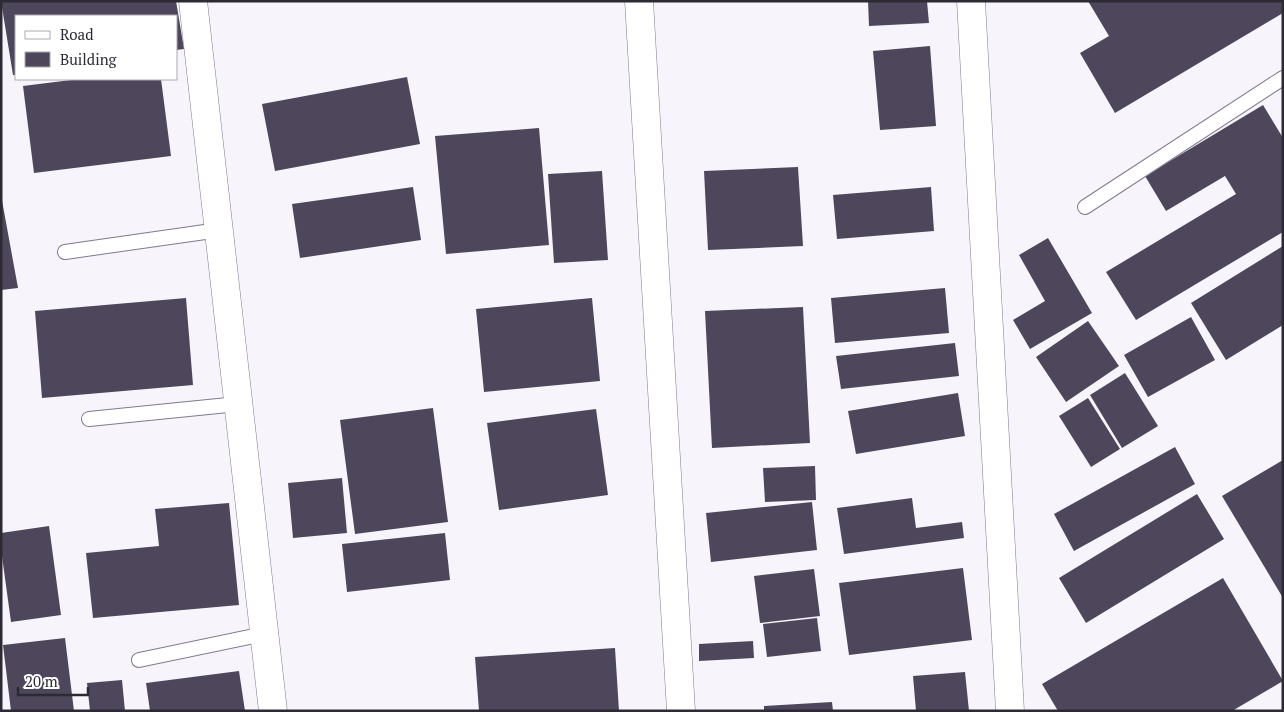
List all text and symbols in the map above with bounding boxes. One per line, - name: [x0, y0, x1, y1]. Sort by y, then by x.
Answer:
- legend: [15, 15, 178, 80]
- text: Road: [60, 24, 93, 44]
- text: Building: [60, 49, 118, 69]
- scale bar: [18, 664, 88, 696]
- text: 20 m: [25, 671, 58, 691]

